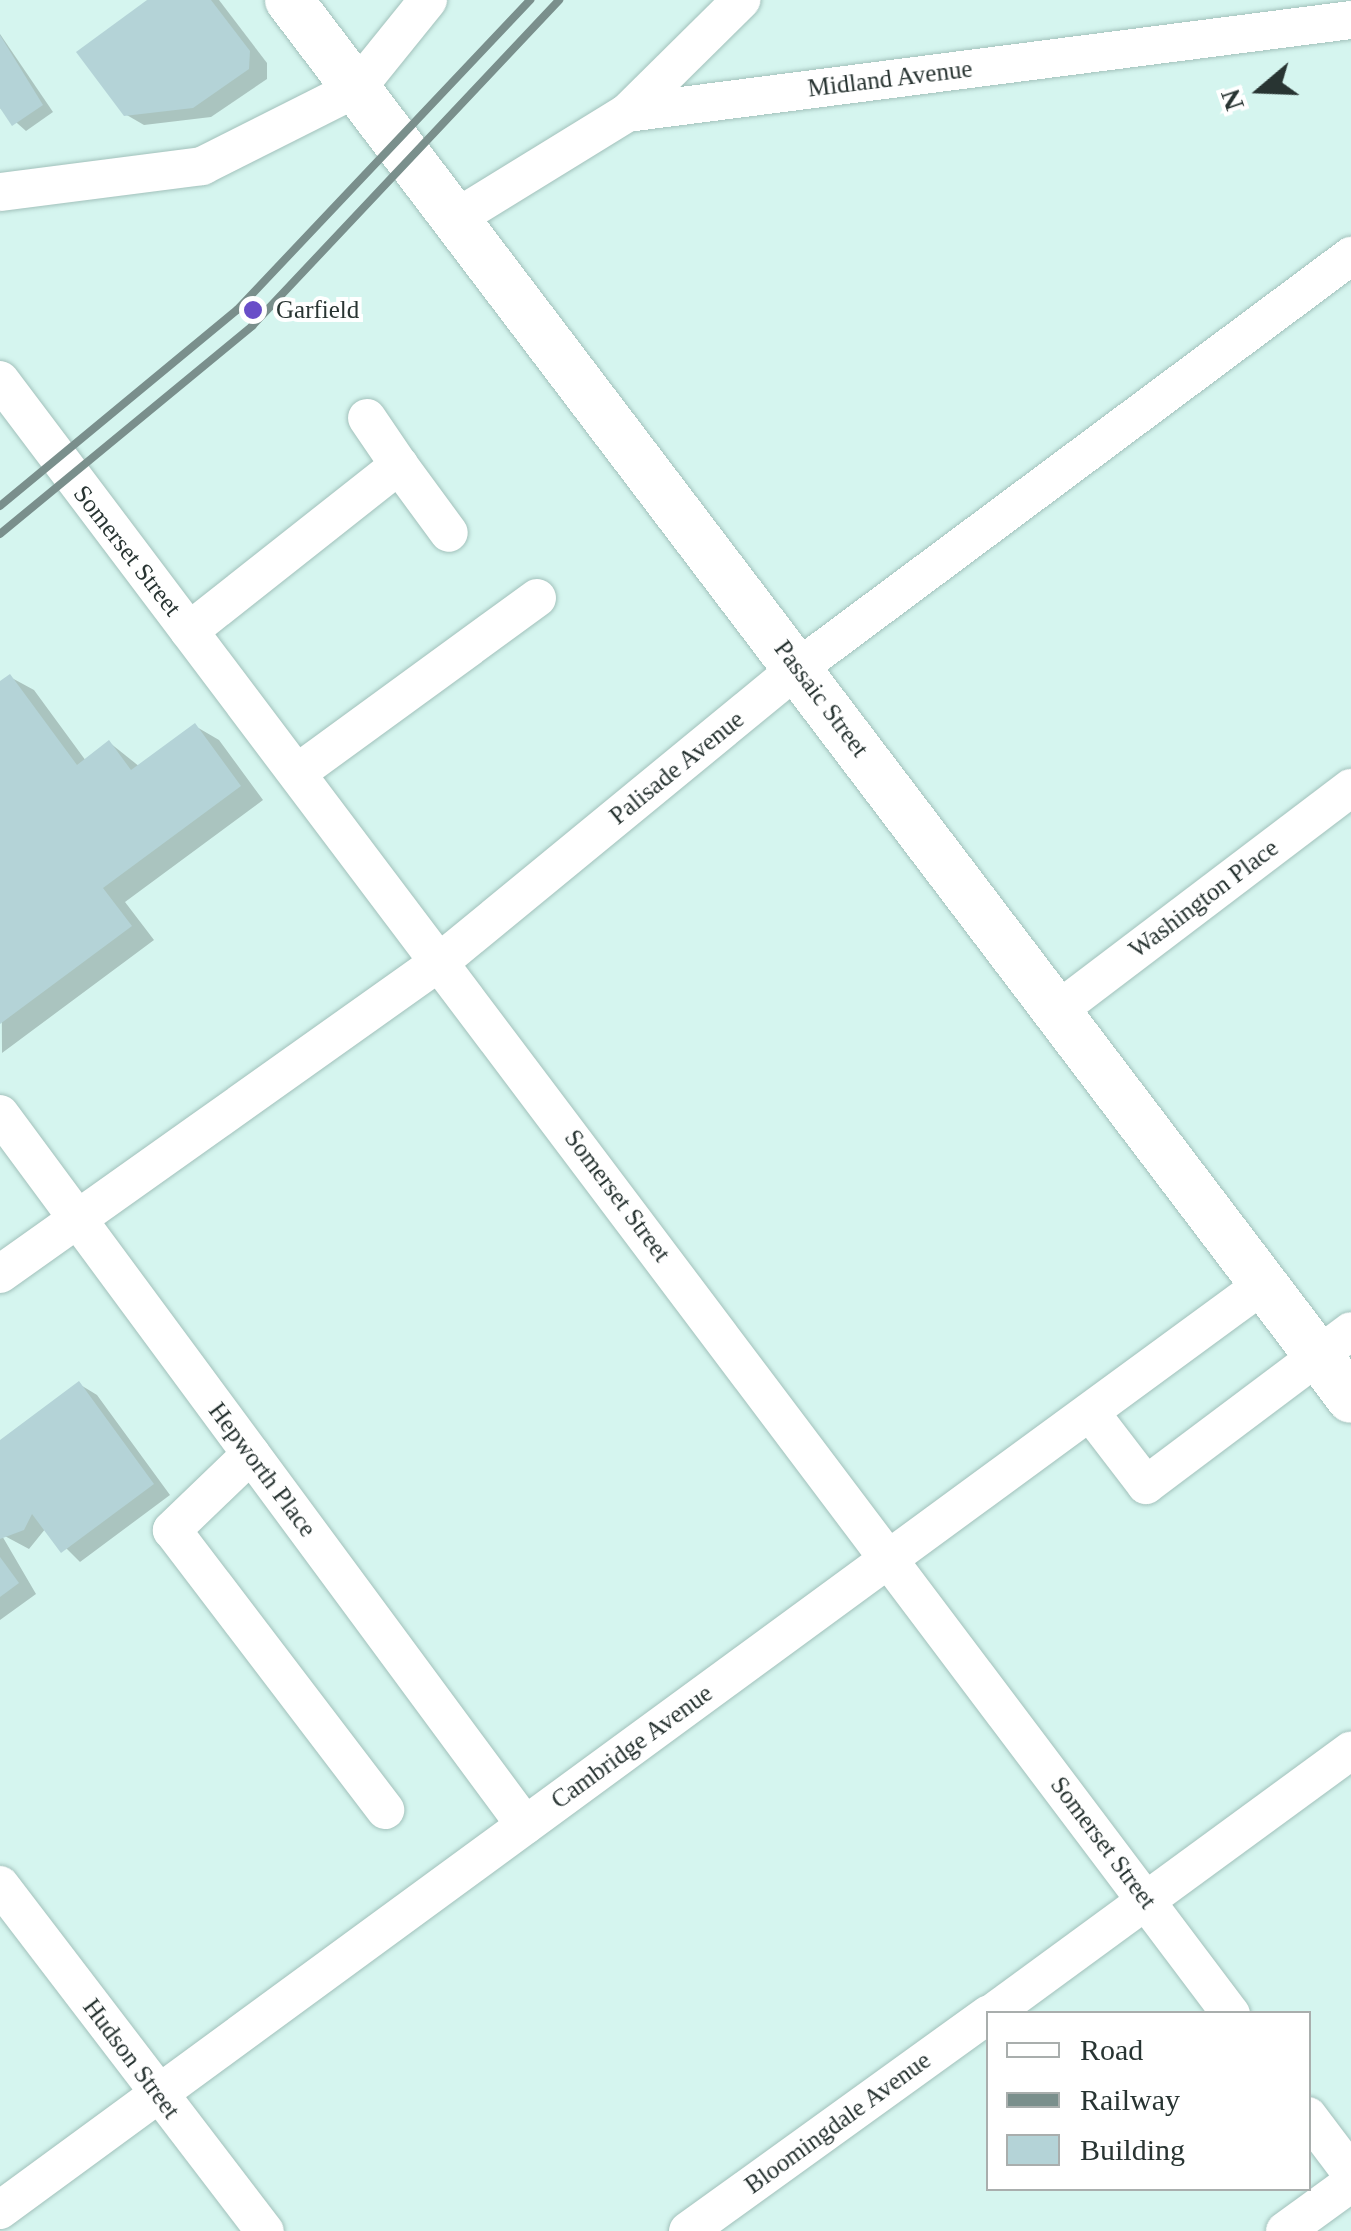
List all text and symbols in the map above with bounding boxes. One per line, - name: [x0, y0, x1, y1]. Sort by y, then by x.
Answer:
- north arrow: [1211, 40, 1311, 140]
- street label: Midland Avenue: [805, 54, 975, 104]
- text: N: [1214, 85, 1250, 115]
- place label: Garfield: [276, 295, 359, 325]
- marker: Garfield: [240, 297, 266, 323]
- street label: Somerset Street: [67, 480, 187, 622]
- street label: Passaic Street: [767, 635, 875, 763]
- street label: Palisade Avenue: [603, 704, 751, 832]
- street label: Washington Place: [1123, 833, 1285, 965]
- street label: Somerset Street: [558, 1124, 676, 1268]
- street label: Hepworth Place: [202, 1397, 322, 1543]
- street label: Cambridge Avenue: [545, 1678, 719, 1816]
- street label: Somerset Street: [1044, 1771, 1162, 1915]
- street label: Hudson Street: [76, 1993, 186, 2125]
- legend: [986, 2011, 1311, 2191]
- text: Road: [1080, 2033, 1143, 2066]
- street label: Bloomingdale Avenue: [739, 2045, 937, 2201]
- text: Railway: [1080, 2083, 1180, 2116]
- text: Building: [1080, 2133, 1185, 2166]

